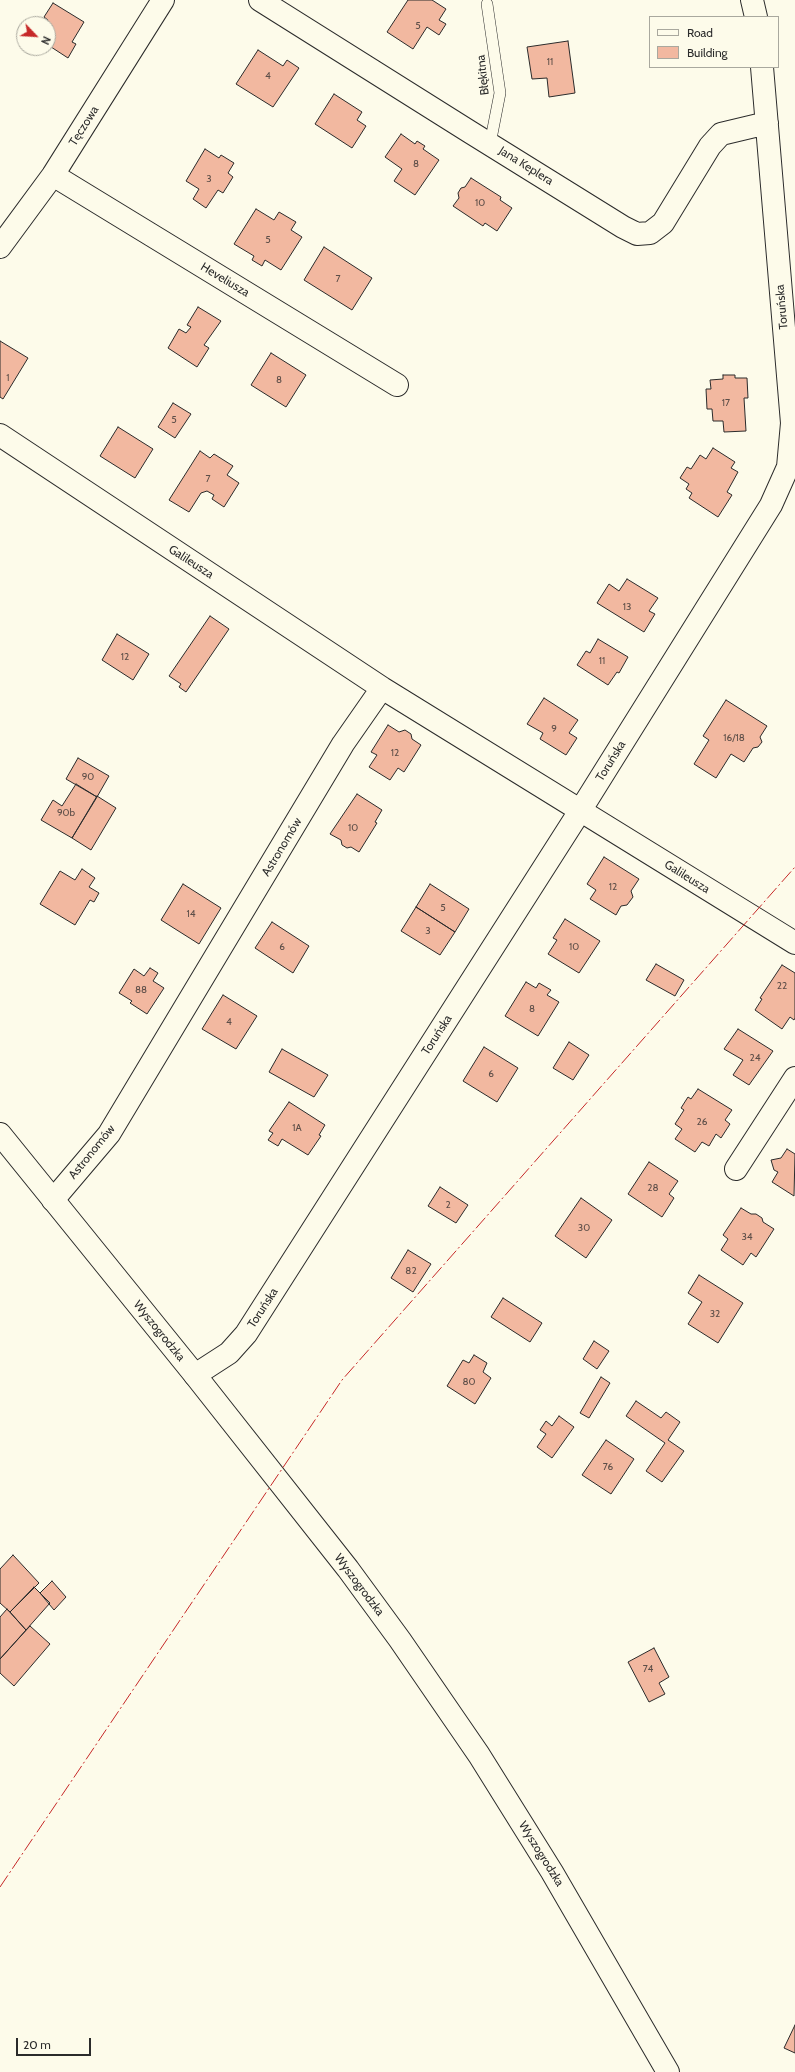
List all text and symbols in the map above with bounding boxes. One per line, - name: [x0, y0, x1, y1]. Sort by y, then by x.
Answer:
- north arrow: [16, 16, 56, 56]
- legend: [649, 16, 779, 68]
- house number: 5: [415, 20, 421, 32]
- text: Road: [687, 25, 713, 40]
- text: N: [38, 34, 54, 47]
- text: Building: [687, 45, 728, 60]
- street label: Błękitna: [474, 54, 492, 96]
- house number: 11: [547, 56, 553, 68]
- house number: 4: [265, 70, 271, 82]
- street label: Tęczowa: [66, 103, 102, 149]
- street label: Jana Keplera: [496, 144, 556, 188]
- house number: 8: [413, 158, 419, 170]
- house number: 3: [206, 173, 212, 185]
- house number: 10: [475, 197, 485, 209]
- house number: 5: [265, 234, 271, 246]
- street label: Heveliusza: [198, 260, 252, 300]
- house number: 7: [335, 273, 341, 285]
- street label: Toruńska: [773, 284, 791, 330]
- house number: 1: [6, 372, 10, 384]
- house number: 8: [276, 374, 282, 386]
- house number: 17: [722, 397, 730, 409]
- house number: 5: [171, 414, 177, 426]
- house number: 7: [205, 473, 211, 485]
- street label: Galileusza: [166, 542, 216, 582]
- house number: 13: [623, 601, 631, 613]
- house number: 12: [121, 651, 129, 663]
- house number: 11: [599, 655, 605, 667]
- house number: 9: [551, 723, 557, 735]
- house number: 16/18: [723, 732, 745, 744]
- street label: Toruńska: [593, 738, 629, 784]
- house number: 12: [391, 747, 399, 759]
- house number: 90: [82, 771, 94, 783]
- house number: 90b: [57, 807, 75, 819]
- street label: Astronomów: [259, 815, 305, 879]
- house number: 10: [348, 822, 358, 834]
- street label: Galileusza: [662, 857, 712, 897]
- house number: 12: [609, 881, 617, 893]
- house number: 5: [440, 902, 446, 914]
- house number: 14: [186, 908, 196, 920]
- house number: 3: [425, 925, 431, 937]
- house number: 6: [279, 941, 285, 953]
- house number: 10: [569, 941, 579, 953]
- house number: 22: [777, 980, 787, 992]
- house number: 88: [135, 984, 147, 996]
- house number: 8: [529, 1003, 535, 1015]
- street label: Toruńska: [419, 1012, 455, 1058]
- house number: 4: [226, 1016, 232, 1028]
- house number: 24: [749, 1052, 761, 1064]
- house number: 6: [488, 1068, 494, 1080]
- house number: 26: [697, 1116, 707, 1128]
- street label: Astronomów: [66, 1122, 118, 1182]
- house number: 1A: [292, 1122, 302, 1134]
- house number: 28: [647, 1182, 659, 1194]
- house number: 2: [445, 1199, 451, 1211]
- house number: 30: [578, 1222, 590, 1234]
- house number: 34: [741, 1231, 753, 1243]
- house number: 82: [405, 1265, 417, 1277]
- street label: Toruńska: [245, 1285, 281, 1331]
- street label: Wyszogrodzka: [130, 1298, 188, 1364]
- house number: 32: [710, 1308, 720, 1320]
- house number: 80: [462, 1376, 476, 1388]
- house number: 76: [603, 1461, 613, 1473]
- street label: Wyszogrodzka: [331, 1551, 387, 1619]
- house number: 74: [643, 1663, 653, 1675]
- street label: Wyszogrodzka: [515, 1819, 567, 1889]
- scale bar: [18, 2030, 93, 2056]
- text: 20 m: [23, 2037, 51, 2052]

